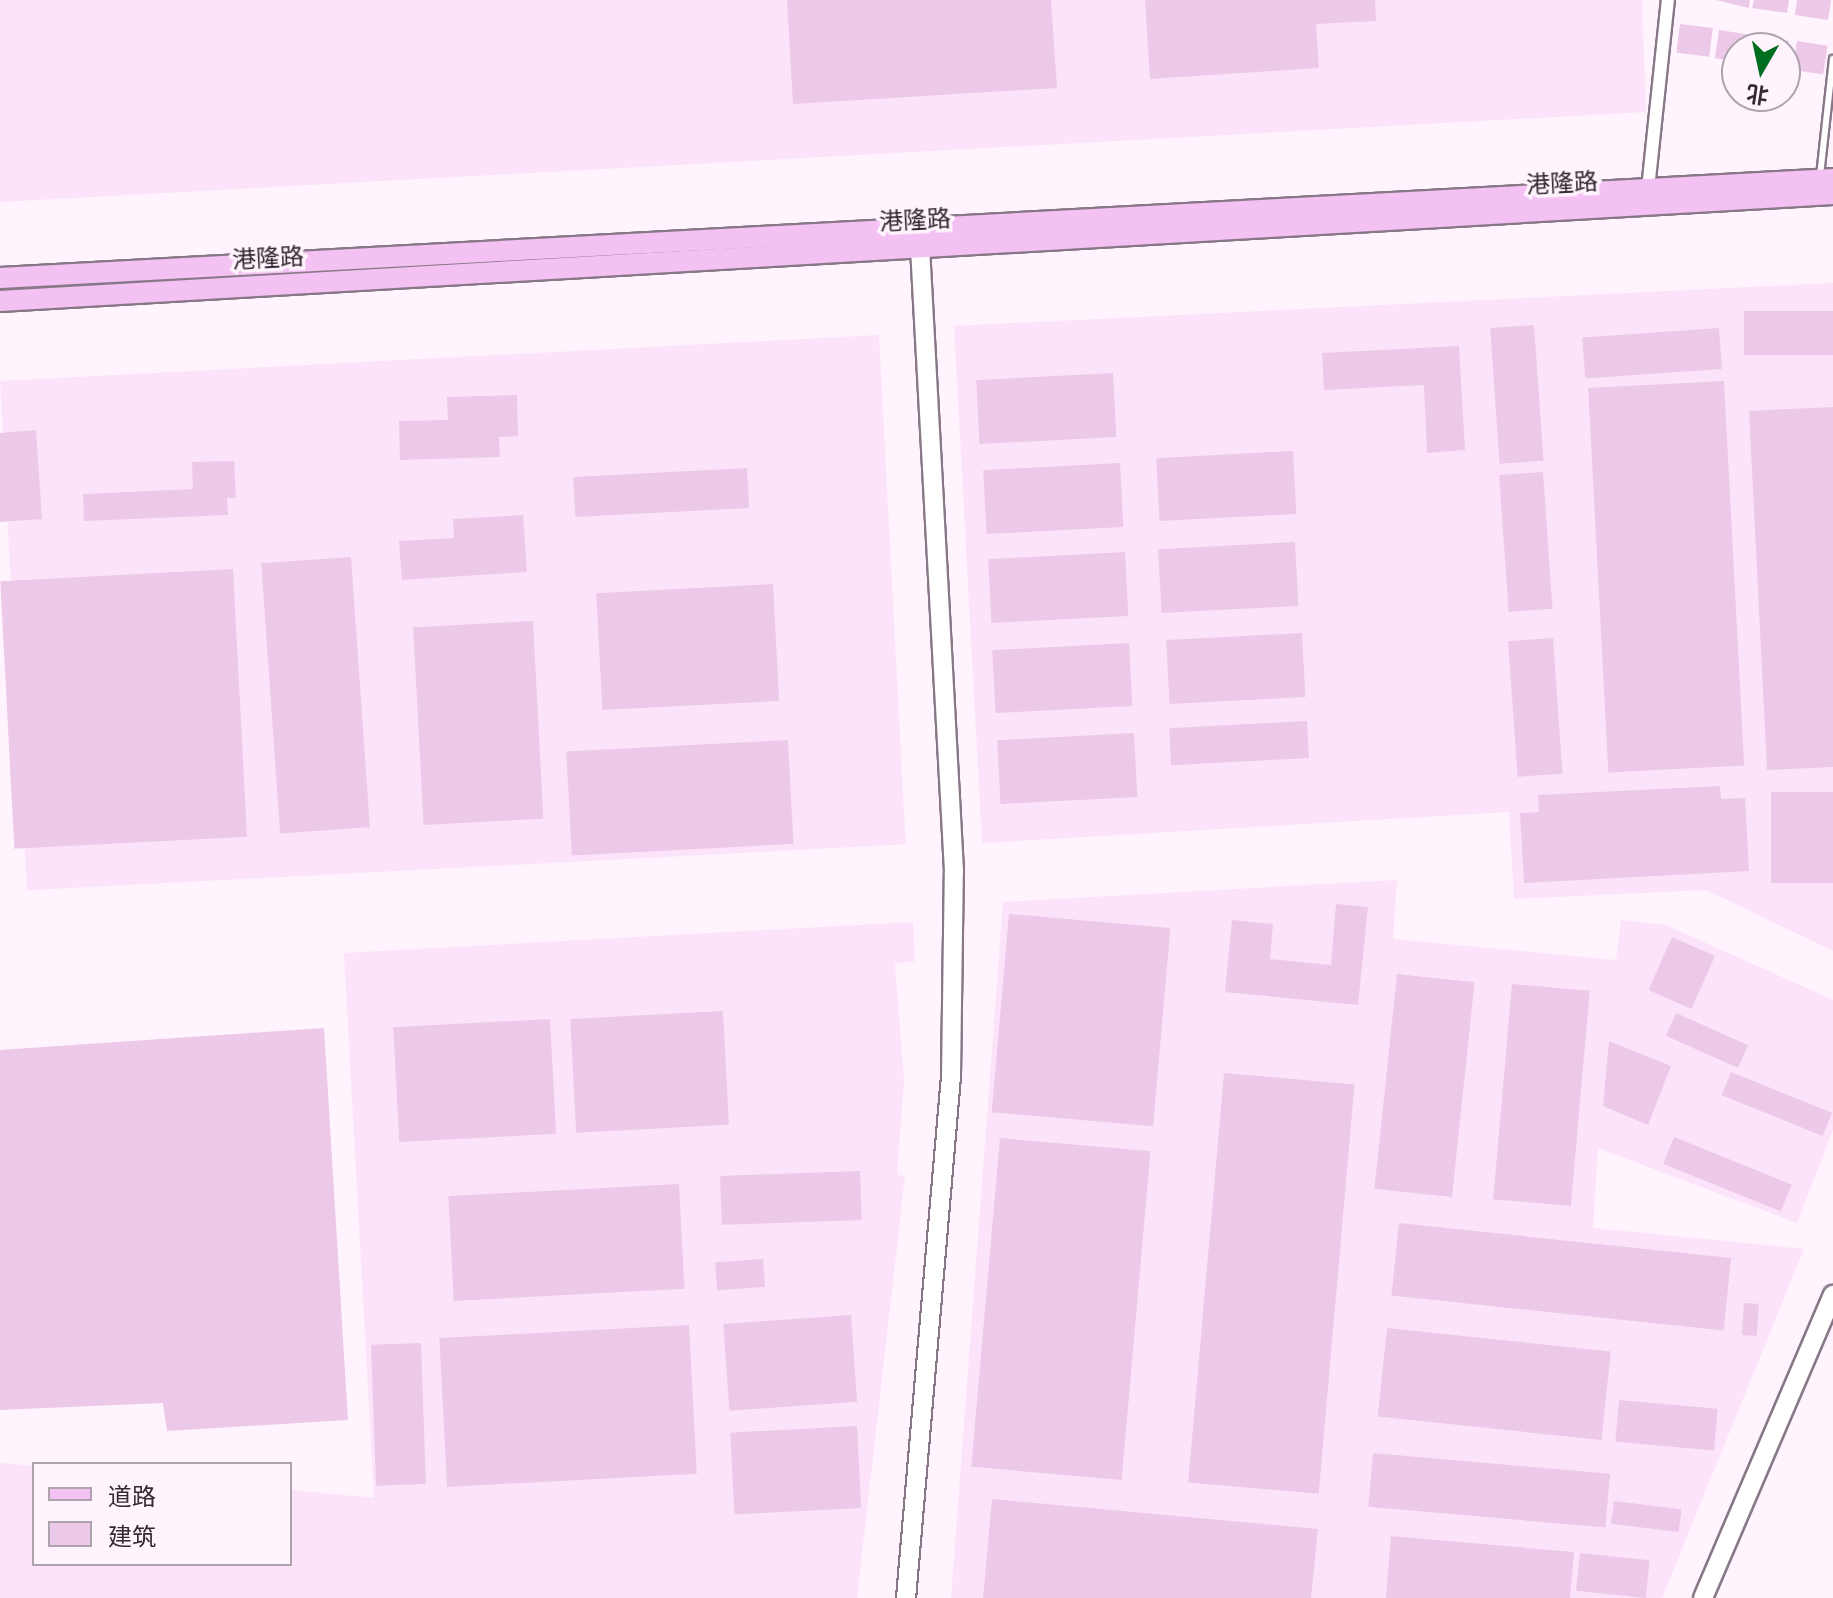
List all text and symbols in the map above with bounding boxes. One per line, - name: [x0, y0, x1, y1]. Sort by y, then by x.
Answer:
- north arrow: [1721, 32, 1801, 112]
- text: 北: [1745, 79, 1770, 109]
- street label: 港隆路: [1525, 168, 1599, 200]
- street label: 港隆路: [878, 205, 952, 237]
- street label: 港隆路: [231, 243, 305, 275]
- legend: [32, 1462, 292, 1566]
- text: 道路: [108, 1483, 156, 1511]
- text: 建筑: [108, 1523, 156, 1551]

